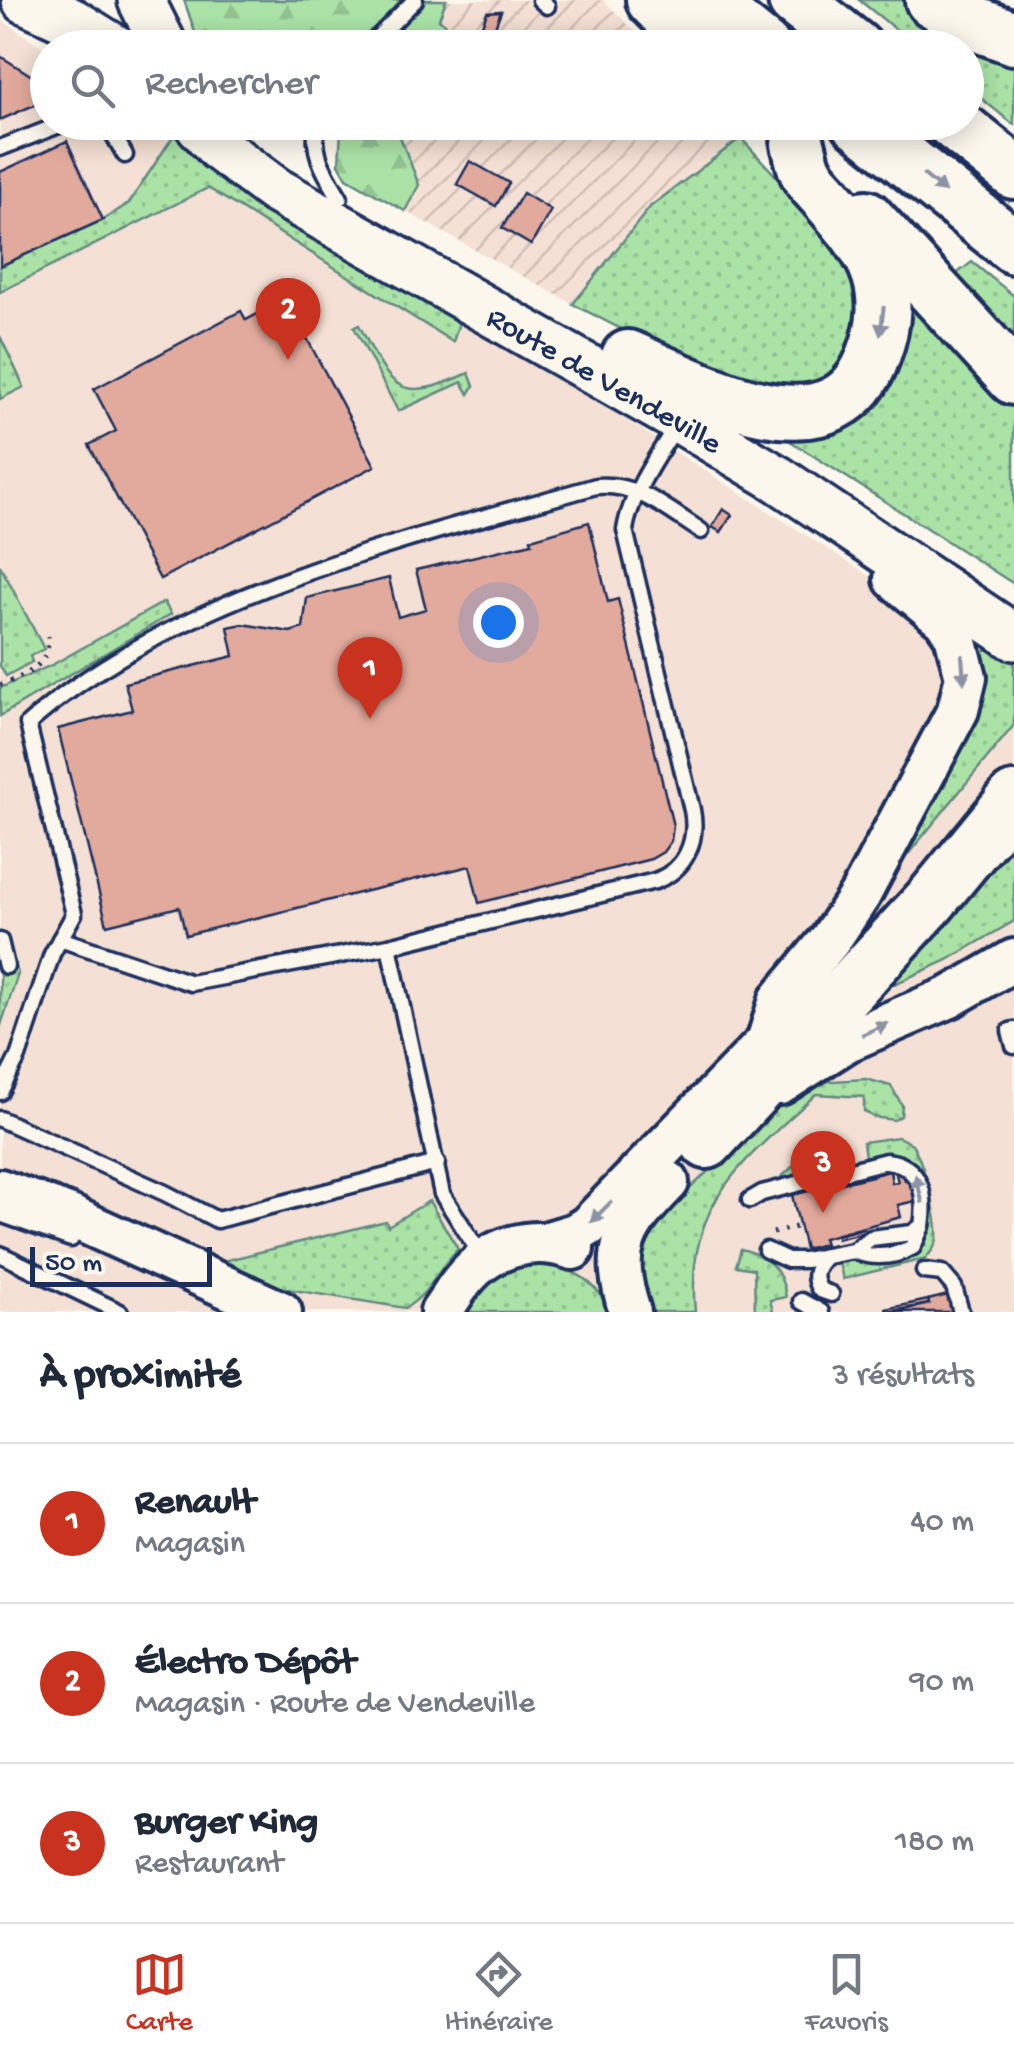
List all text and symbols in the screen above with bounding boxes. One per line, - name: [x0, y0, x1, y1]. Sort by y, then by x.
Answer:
- search box: [30, 30, 984, 140]
- icon: search: [65, 58, 120, 113]
- text: Rechercher: [145, 63, 317, 107]
- one-way arrow: [921, 172, 947, 193]
- pin: 2: [256, 278, 320, 360]
- street label: Route de Vendeville: [479, 300, 728, 465]
- one-way arrow: [874, 306, 890, 337]
- your location: [473, 597, 524, 648]
- pin: 1: [338, 636, 402, 719]
- one-way arrow: [955, 654, 971, 686]
- one-way arrow: [860, 1021, 890, 1037]
- pin: 3: [790, 1130, 856, 1213]
- one-way arrow: [910, 1174, 926, 1205]
- one-way arrow: [590, 1200, 614, 1224]
- scale bar: [30, 1242, 212, 1286]
- text: 50 m: [45, 1248, 102, 1281]
- text: À proximité: [40, 1353, 241, 1402]
- text: 3 résultats: [832, 1358, 974, 1396]
- text: Renault: [135, 1482, 255, 1526]
- text: 1: [66, 1504, 79, 1542]
- text: 40 m: [910, 1504, 974, 1542]
- text: Magasin: [135, 1526, 245, 1564]
- text: Électro Dépôt: [135, 1642, 356, 1686]
- text: 2: [65, 1664, 80, 1702]
- text: 90 m: [910, 1664, 974, 1702]
- text: Magasin · Route de Vendeville: [135, 1686, 535, 1724]
- text: Burger King: [135, 1802, 318, 1846]
- text: 3: [64, 1824, 81, 1862]
- text: 180 m: [895, 1824, 974, 1862]
- text: Restaurant: [135, 1846, 283, 1884]
- tab: Carte: [126, 1947, 193, 2040]
- tab: Itinéraire: [445, 1947, 553, 2040]
- tab: Favoris: [805, 1947, 888, 2040]

